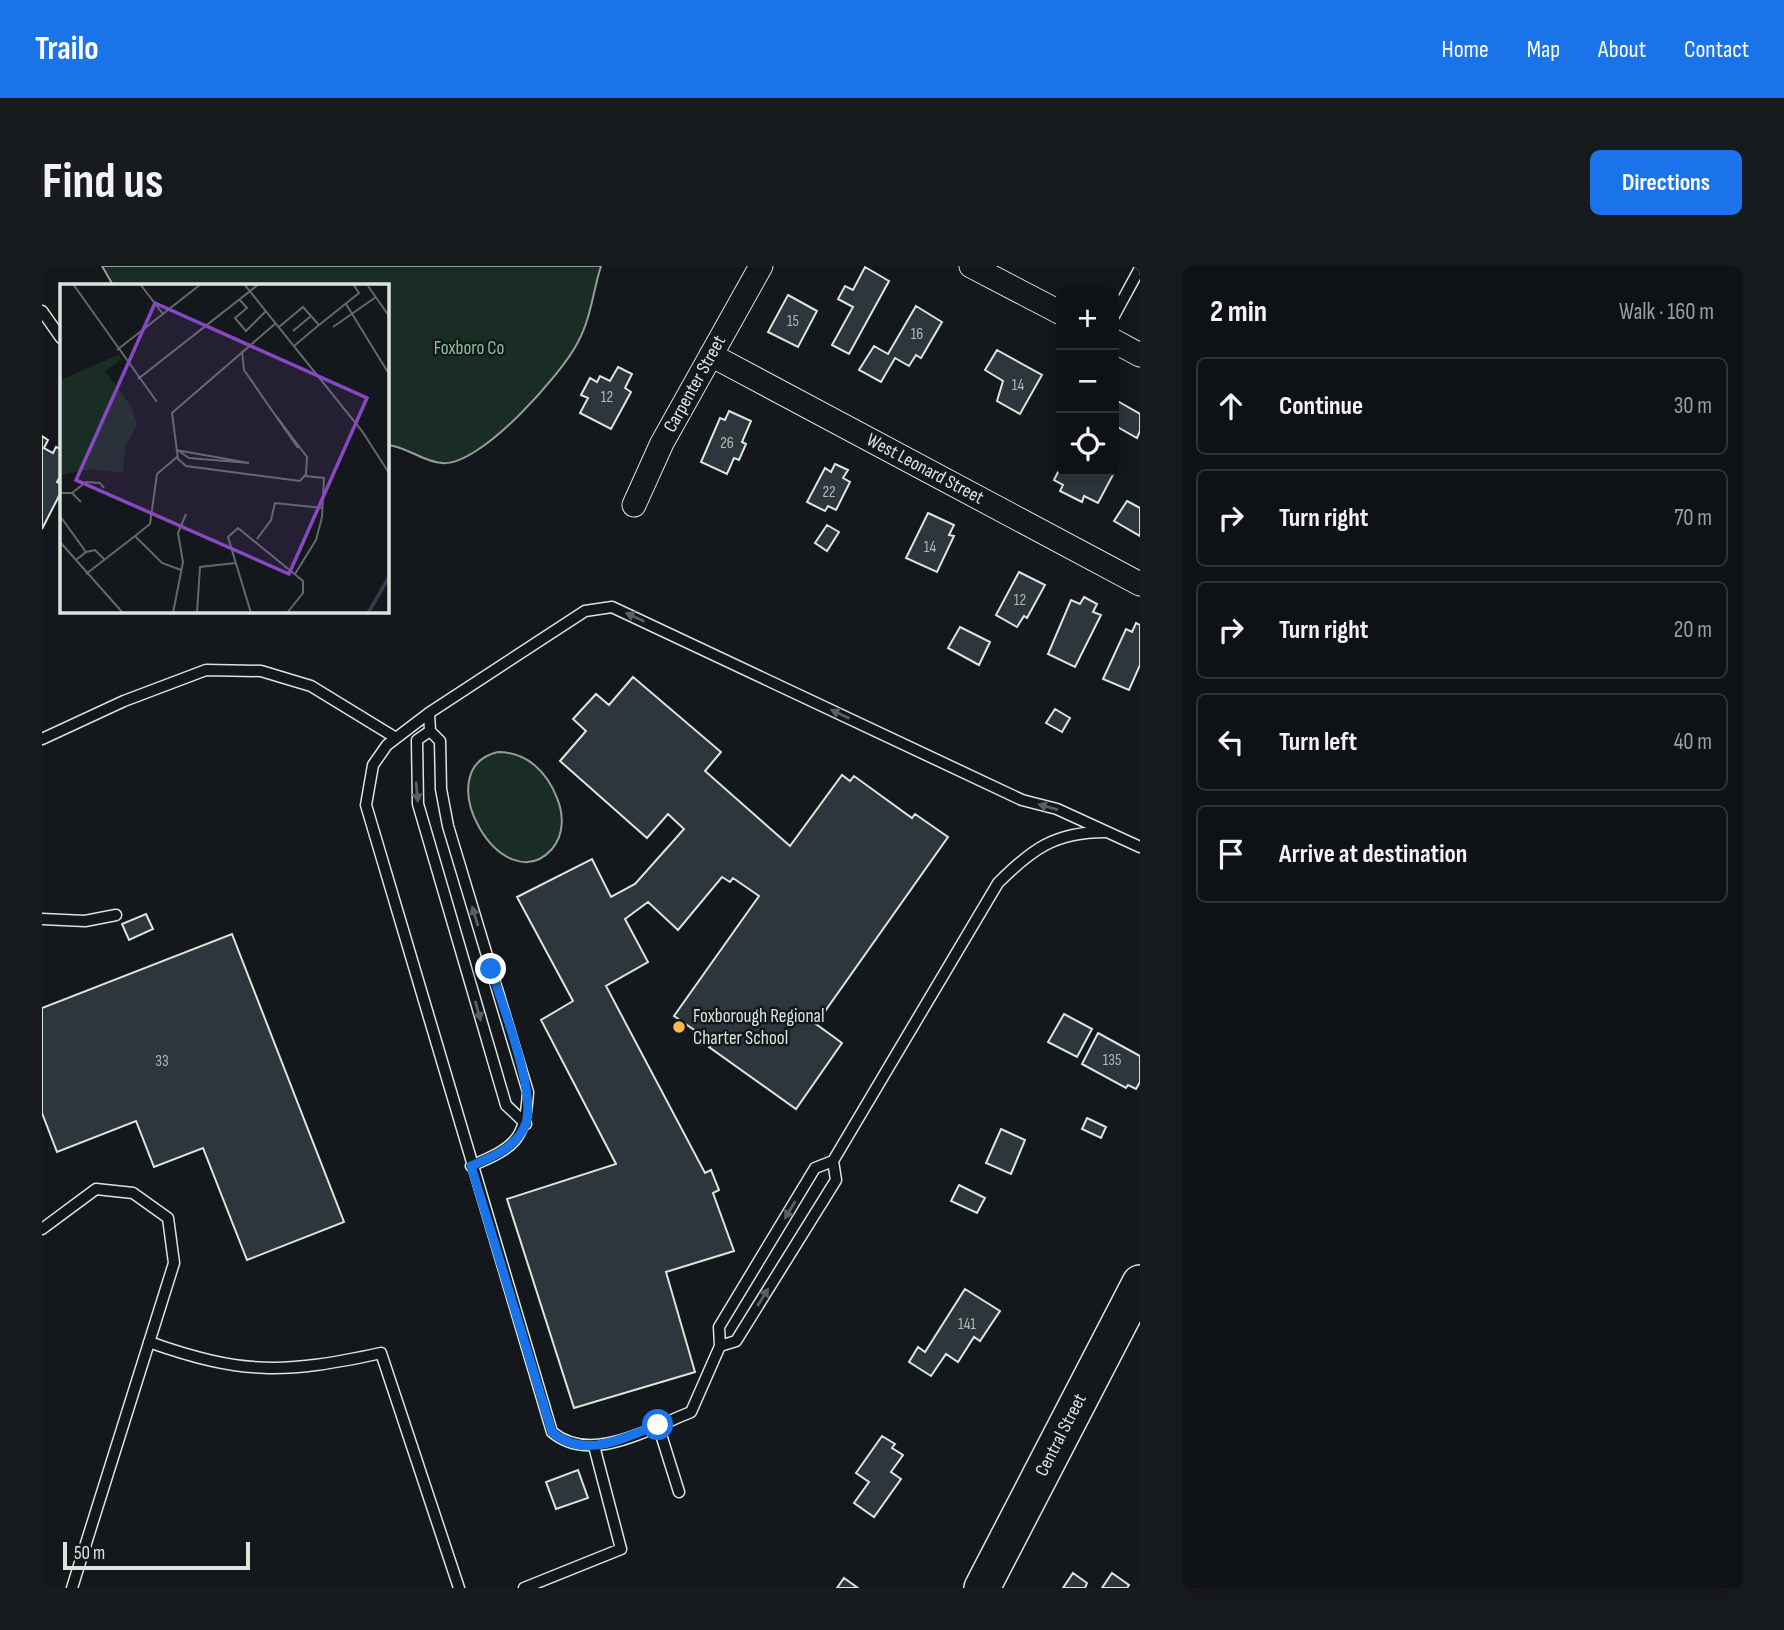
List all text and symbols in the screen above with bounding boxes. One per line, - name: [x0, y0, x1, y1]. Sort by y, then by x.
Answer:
- text: Trailo: [35, 29, 99, 69]
- text: Home: [1441, 35, 1489, 64]
- text: Map: [1527, 35, 1560, 64]
- text: About: [1598, 35, 1646, 64]
- text: Contact: [1684, 35, 1749, 64]
- button: Directions: [1590, 150, 1742, 215]
- text: Find us: [42, 153, 164, 212]
- inset map: [60, 284, 388, 612]
- map controls: [1056, 287, 1119, 476]
- button: +: [1056, 287, 1119, 350]
- text: 2 min: [1210, 294, 1267, 330]
- text: Walk · 160 m: [1619, 298, 1714, 326]
- house number: 15: [787, 312, 799, 331]
- house number: 16: [911, 325, 923, 344]
- street label: Carpenter Street: [659, 331, 731, 436]
- park label: Foxboro Co: [434, 337, 504, 360]
- button: −: [1056, 350, 1119, 413]
- house number: 14: [1012, 376, 1024, 395]
- icon: ahead: [1212, 387, 1250, 425]
- house number: 12: [601, 388, 613, 407]
- text: Continue: [1279, 391, 1363, 422]
- text: 30 m: [1674, 392, 1712, 420]
- button: locate: [1056, 413, 1119, 476]
- street label: West Leonard Street: [863, 428, 988, 510]
- house number: 26: [720, 434, 734, 453]
- house number: 22: [822, 483, 836, 502]
- icon: right: [1212, 499, 1250, 537]
- text: Turn right: [1279, 503, 1368, 534]
- text: 70 m: [1674, 504, 1712, 532]
- house number: 14: [924, 538, 936, 557]
- house number: 12: [1014, 591, 1026, 610]
- icon: right: [1212, 611, 1250, 649]
- one-way arrow: [625, 612, 645, 623]
- text: Turn right: [1279, 615, 1368, 646]
- text: 20 m: [1674, 616, 1712, 644]
- one-way arrow: [830, 709, 850, 720]
- icon: left: [1212, 723, 1250, 761]
- text: Turn left: [1279, 727, 1357, 758]
- text: 40 m: [1674, 728, 1712, 756]
- one-way arrow: [411, 781, 422, 803]
- one-way arrow: [1036, 801, 1058, 812]
- icon: arrive: [1212, 835, 1250, 873]
- text: Arrive at destination: [1279, 839, 1467, 870]
- one-way arrow: [469, 905, 480, 926]
- route end: [475, 953, 506, 984]
- one-way arrow: [473, 1001, 483, 1022]
- place label: Foxborough Regional Charter School: [693, 1005, 824, 1050]
- marker: Foxborough Regional Charter School: [671, 1019, 687, 1035]
- house number: 135: [1103, 1051, 1121, 1070]
- house number: 33: [155, 1052, 169, 1071]
- one-way arrow: [783, 1200, 796, 1219]
- one-way arrow: [756, 1288, 769, 1307]
- house number: 141: [958, 1315, 976, 1334]
- street label: Central Street: [1030, 1390, 1092, 1480]
- route start: [642, 1409, 673, 1440]
- scale bar: [63, 1539, 250, 1571]
- text: 50 m: [74, 1542, 105, 1565]

